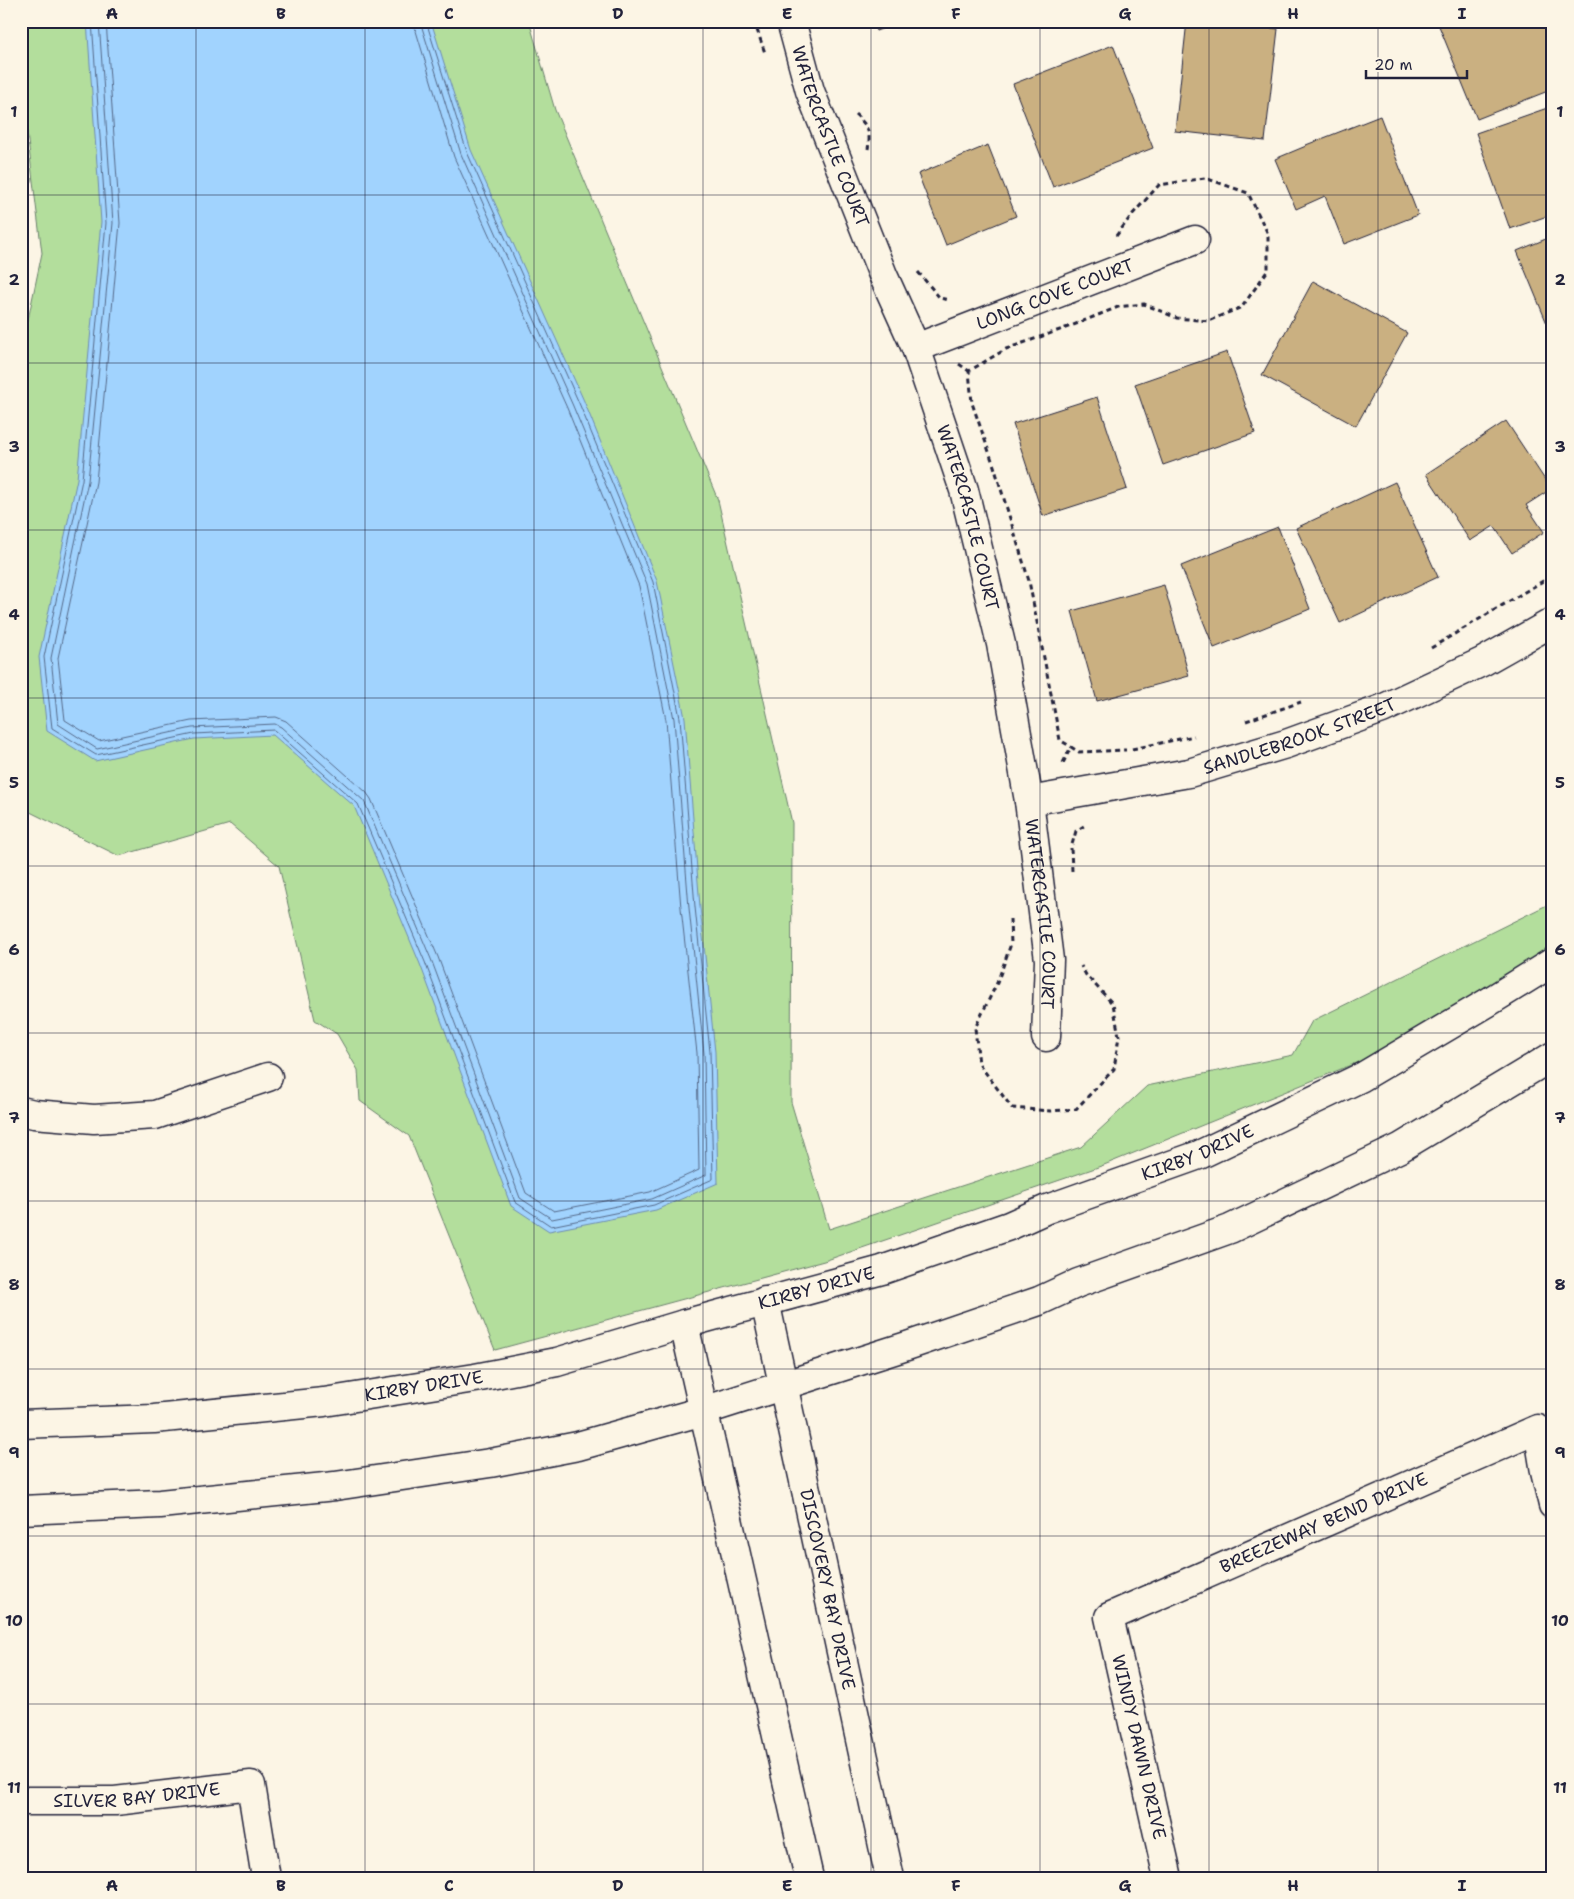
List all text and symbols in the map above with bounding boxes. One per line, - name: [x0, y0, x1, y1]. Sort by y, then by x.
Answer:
- text: A: [106, 3, 118, 24]
- text: B: [276, 3, 286, 24]
- text: C: [444, 3, 454, 24]
- text: D: [612, 3, 624, 24]
- text: E: [782, 3, 792, 24]
- text: F: [951, 3, 961, 24]
- text: G: [1119, 3, 1132, 24]
- text: H: [1287, 3, 1299, 24]
- text: I: [1458, 3, 1467, 24]
- street label: WATERCASTLE COURT: [786, 43, 875, 230]
- scale bar: [1366, 48, 1468, 80]
- text: 20 m: [1374, 55, 1413, 75]
- text: 1: [10, 101, 18, 122]
- text: 1: [1556, 101, 1564, 122]
- street label: LONG COVE COURT: [973, 253, 1137, 336]
- text: 2: [8, 269, 20, 290]
- text: 2: [1554, 269, 1566, 290]
- street label: WATERCASTLE COURT: [931, 421, 1004, 613]
- text: 3: [8, 436, 20, 457]
- text: 3: [1554, 436, 1566, 457]
- text: 4: [8, 604, 20, 625]
- text: 4: [1554, 604, 1566, 625]
- street label: SANDLEBROOK STREET: [1200, 692, 1400, 780]
- text: 5: [9, 772, 19, 793]
- text: 5: [1555, 772, 1565, 793]
- street label: WATERCASTLE COURT: [1019, 817, 1061, 1010]
- text: 6: [8, 939, 20, 960]
- text: 6: [1554, 939, 1566, 960]
- text: 7: [8, 1107, 20, 1128]
- text: 7: [1554, 1107, 1566, 1128]
- street label: KIRBY DRIVE: [1138, 1119, 1258, 1187]
- street label: KIRBY DRIVE: [755, 1261, 877, 1315]
- text: 8: [8, 1274, 20, 1295]
- text: 8: [1554, 1274, 1566, 1295]
- street label: KIRBY DRIVE: [363, 1365, 485, 1407]
- text: 9: [8, 1442, 20, 1463]
- text: 9: [1554, 1442, 1566, 1463]
- street label: BREEZEWAY BEND DRIVE: [1216, 1467, 1431, 1579]
- street label: DISCOVERY BAY DRIVE: [794, 1487, 861, 1692]
- text: 10: [5, 1610, 23, 1631]
- text: 10: [1551, 1610, 1569, 1631]
- street label: WINDY DAWN DRIVE: [1106, 1652, 1172, 1842]
- text: 11: [7, 1777, 21, 1798]
- street label: SILVER BAY DRIVE: [53, 1777, 221, 1813]
- text: 11: [1553, 1777, 1567, 1798]
- text: A: [106, 1875, 118, 1896]
- text: B: [276, 1875, 286, 1896]
- text: C: [444, 1875, 454, 1896]
- text: D: [612, 1875, 624, 1896]
- text: E: [782, 1875, 792, 1896]
- text: F: [951, 1875, 961, 1896]
- text: G: [1119, 1875, 1132, 1896]
- text: H: [1287, 1875, 1299, 1896]
- text: I: [1458, 1875, 1467, 1896]

